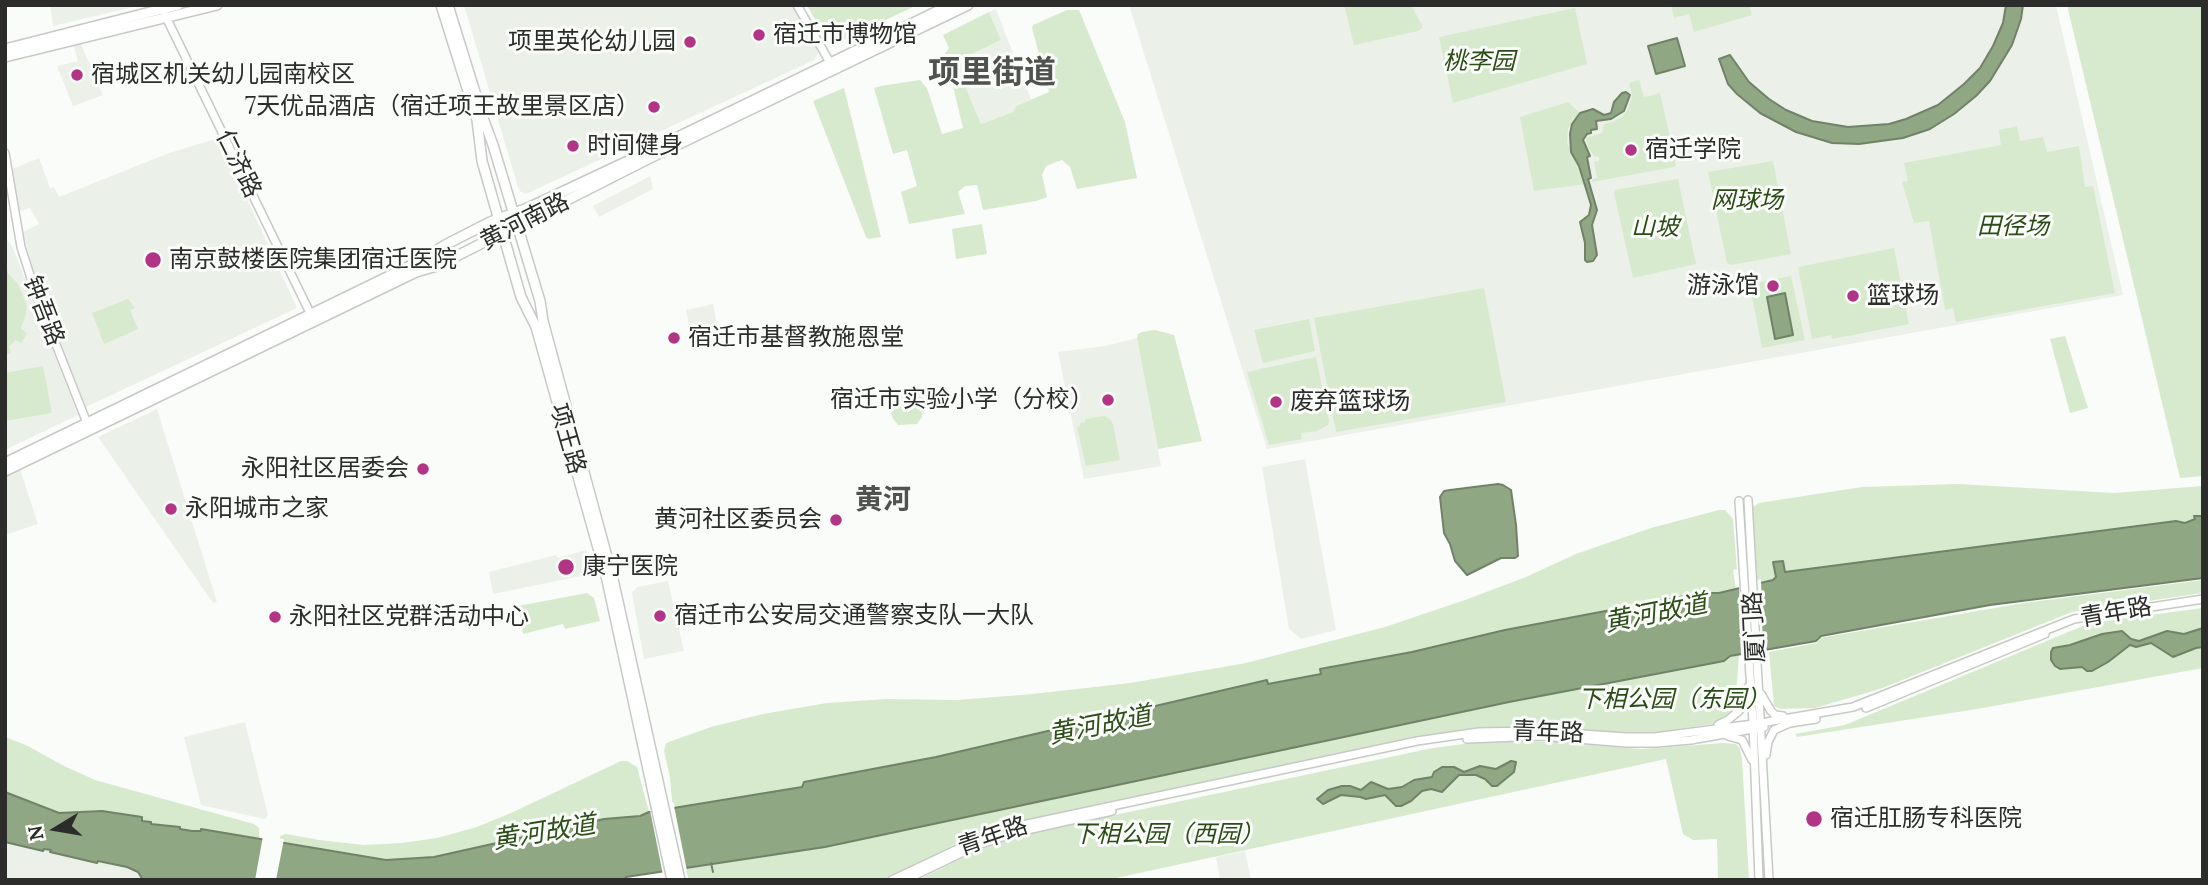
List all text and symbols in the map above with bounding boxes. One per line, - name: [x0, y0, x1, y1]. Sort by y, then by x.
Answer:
- place label: 宿迁市博物馆: [773, 21, 917, 49]
- marker: 宿迁市博物馆: [751, 27, 767, 43]
- place label: 项里英伦幼儿园: [508, 28, 676, 56]
- marker: 项里英伦幼儿园: [682, 34, 698, 50]
- park label: 桃李园: [1443, 48, 1515, 76]
- district label: 项里街道: [928, 55, 1056, 93]
- place label: 宿城区机关幼儿园南校区: [91, 61, 355, 89]
- marker: 宿城区机关幼儿园南校区: [69, 67, 85, 83]
- place label: 7天优品酒店（宿迁项王故里景区店）: [245, 93, 640, 121]
- marker: 7天优品酒店（宿迁项王故里景区店）: [646, 99, 662, 115]
- street label: 仁济路: [209, 125, 267, 203]
- place label: 时间健身: [587, 132, 683, 160]
- place label: 宿迁学院: [1645, 136, 1741, 164]
- marker: 时间健身: [565, 138, 581, 154]
- marker: 宿迁学院: [1623, 142, 1639, 158]
- street label: 黄河南路: [476, 187, 574, 257]
- park label: 网球场: [1711, 187, 1783, 215]
- park label: 田径场: [1977, 213, 2049, 241]
- park label: 山坡: [1631, 214, 1679, 242]
- place label: 南京鼓楼医院集团宿迁医院: [169, 246, 457, 274]
- marker: 南京鼓楼医院集团宿迁医院: [143, 250, 163, 270]
- street label: 钟吾路: [17, 272, 69, 350]
- place label: 游泳馆: [1687, 272, 1759, 300]
- marker: 游泳馆: [1765, 278, 1781, 294]
- place label: 篮球场: [1867, 282, 1939, 310]
- marker: 篮球场: [1845, 288, 1861, 304]
- place label: 宿迁市基督教施恩堂: [688, 324, 904, 352]
- marker: 宿迁市基督教施恩堂: [666, 330, 682, 346]
- place label: 宿迁市实验小学（分校）: [830, 386, 1094, 414]
- place label: 废弃篮球场: [1290, 388, 1410, 416]
- marker: 宿迁市实验小学（分校）: [1100, 392, 1116, 408]
- marker: 废弃篮球场: [1268, 394, 1284, 410]
- street label: 项王路: [543, 400, 591, 478]
- place label: 永阳社区居委会: [241, 455, 409, 483]
- marker: 永阳社区居委会: [415, 461, 431, 477]
- district label: 黄河: [855, 484, 911, 518]
- place label: 永阳城市之家: [185, 495, 329, 523]
- marker: 永阳城市之家: [163, 501, 179, 517]
- place label: 黄河社区委员会: [654, 506, 822, 534]
- marker: 黄河社区委员会: [828, 512, 844, 528]
- place label: 康宁医院: [582, 553, 678, 581]
- marker: 康宁医院: [556, 557, 576, 577]
- water label: 黄河故道: [1602, 589, 1710, 639]
- street label: 厦门路: [1739, 590, 1771, 664]
- street label: 青年路: [2078, 593, 2154, 633]
- place label: 宿迁市公安局交通警察支队一大队: [674, 602, 1034, 630]
- place label: 永阳社区党群活动中心: [289, 603, 529, 631]
- marker: 宿迁市公安局交通警察支队一大队: [652, 608, 668, 624]
- marker: 永阳社区党群活动中心: [267, 609, 283, 625]
- park label: 下相公园（东园）: [1578, 686, 1770, 714]
- water label: 黄河故道: [1046, 701, 1154, 751]
- street label: 青年路: [1512, 717, 1584, 749]
- north arrow: [21, 794, 91, 864]
- place label: 宿迁肛肠专科医院: [1830, 805, 2022, 833]
- water label: 黄河故道: [490, 809, 598, 857]
- marker: 宿迁肛肠专科医院: [1804, 809, 1824, 829]
- street label: 青年路: [954, 812, 1032, 862]
- park label: 下相公园（西园）: [1072, 821, 1264, 849]
- text: N: [22, 824, 49, 843]

